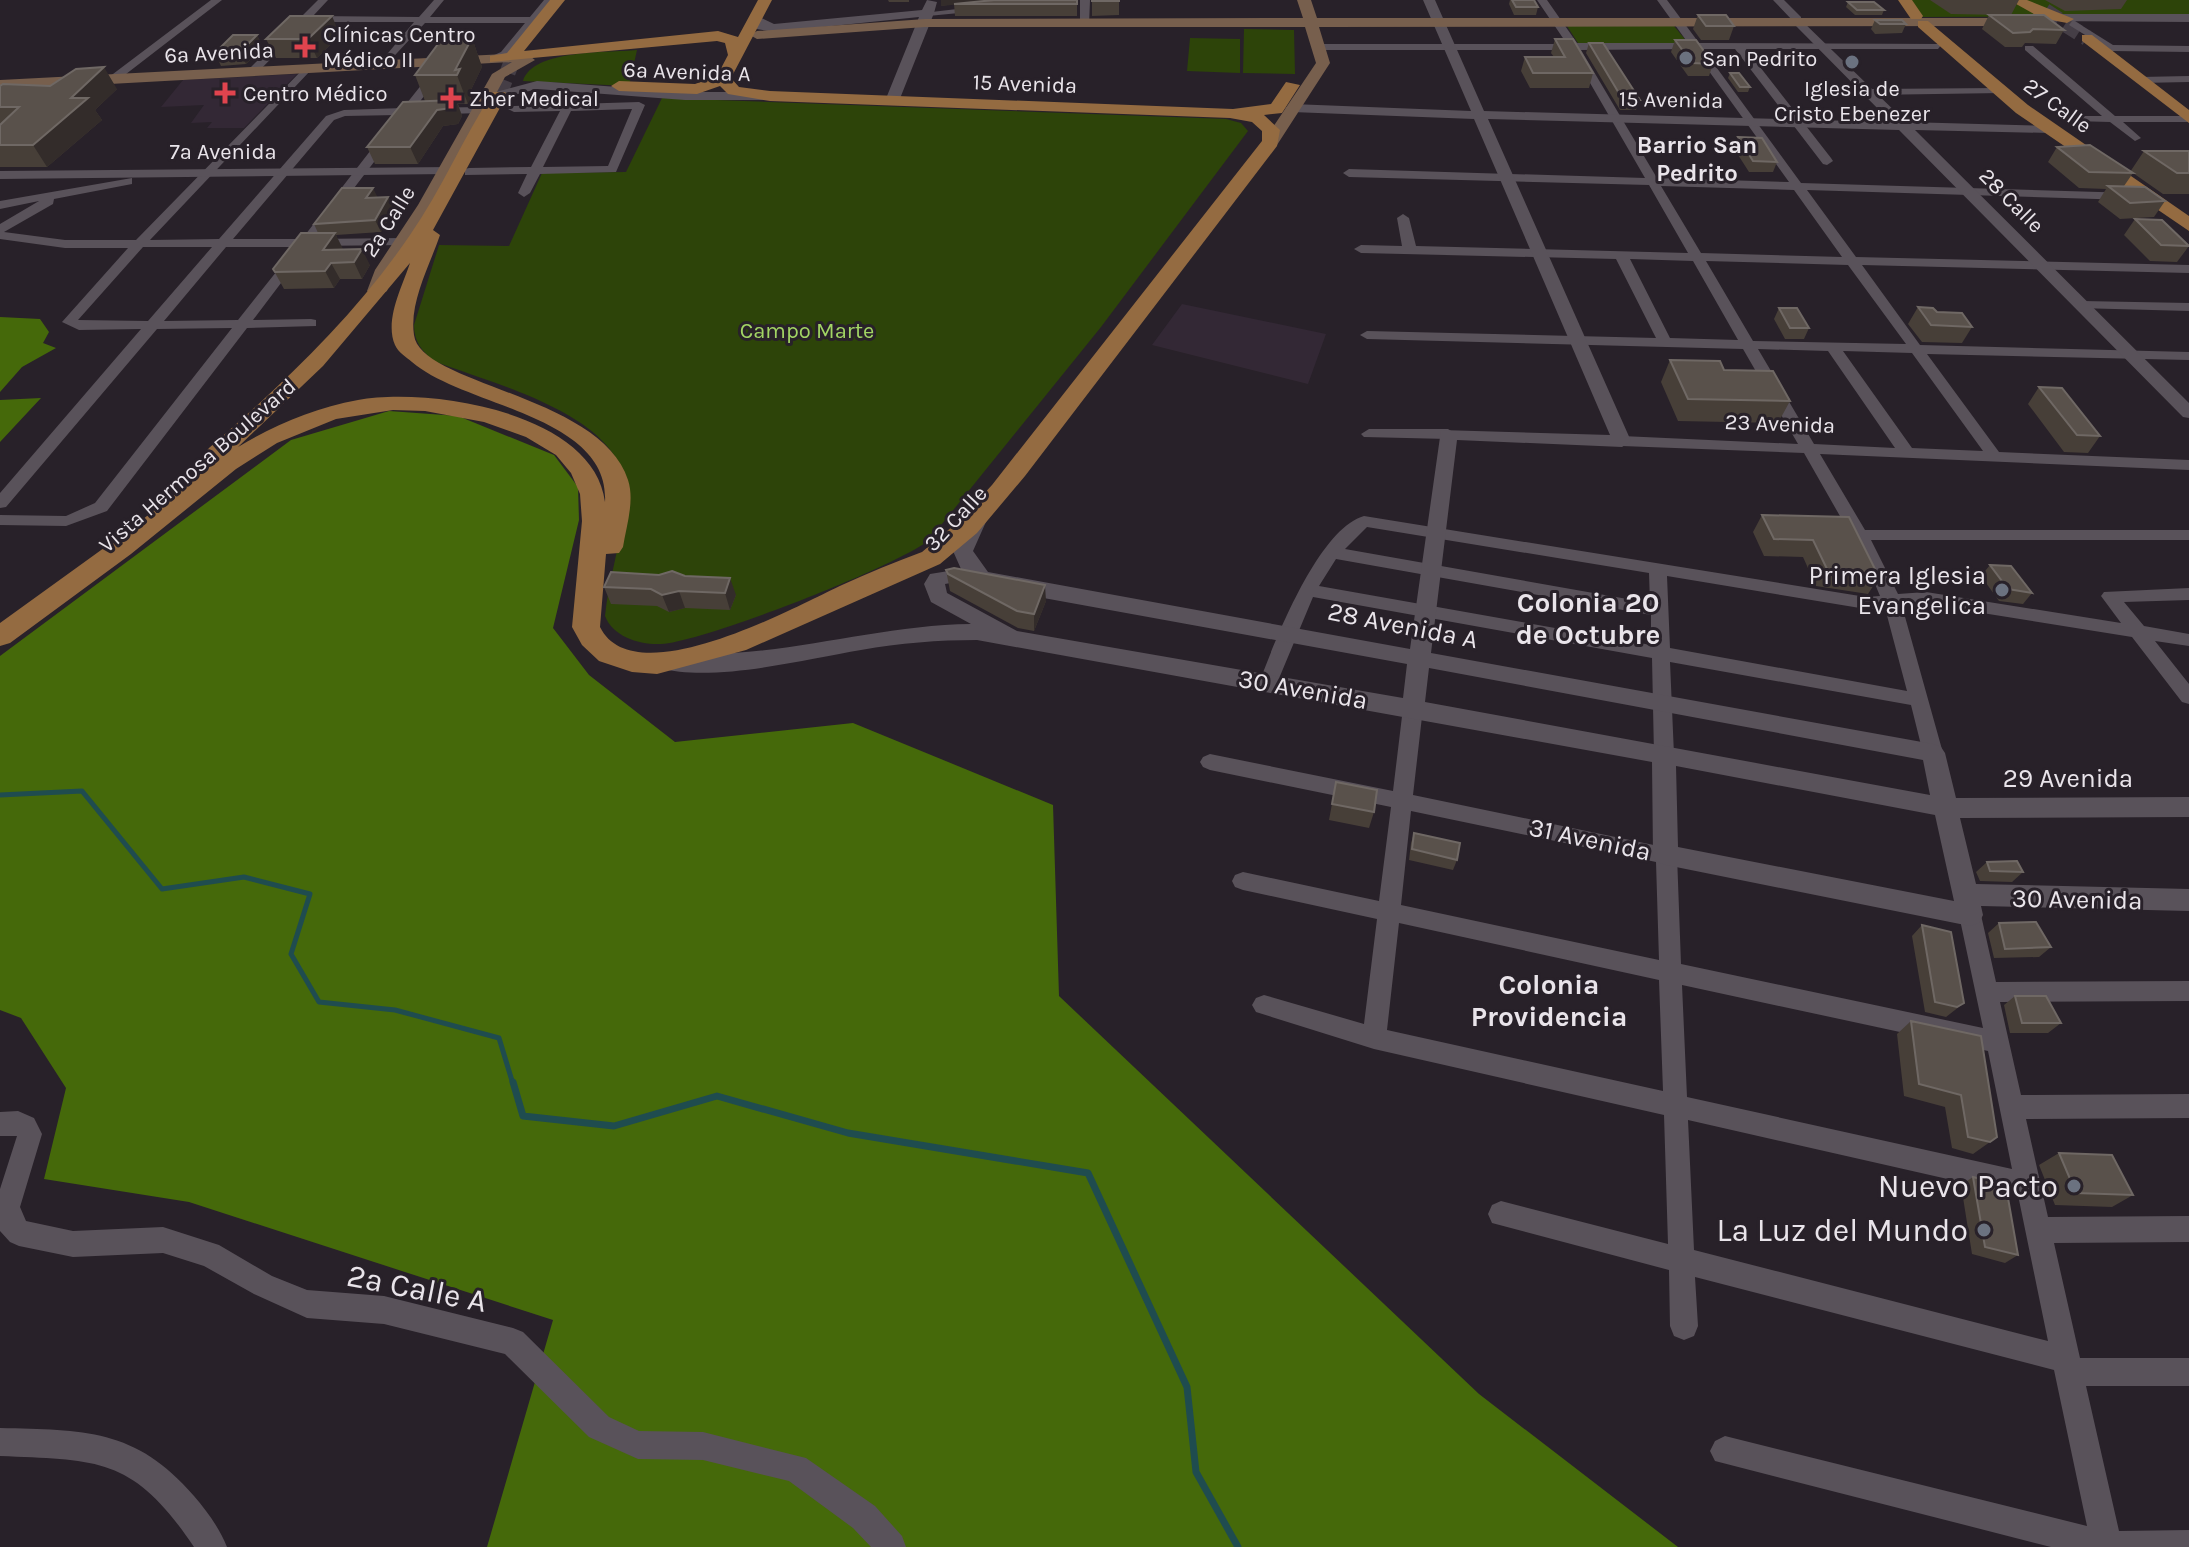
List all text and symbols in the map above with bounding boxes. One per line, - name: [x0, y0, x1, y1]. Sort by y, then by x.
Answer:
- place label: Clínicas Centro Médico II: [323, 22, 476, 73]
- marker: Clínicas Centro Médico II: [294, 36, 316, 58]
- street label: 6a Avenida: [164, 37, 274, 69]
- place label: San Pedrito: [1702, 46, 1817, 72]
- marker: San Pedrito: [1677, 49, 1695, 67]
- marker: Iglesia de Cristo Ebenezer: [1843, 53, 1861, 71]
- street label: 6a Avenida A: [623, 57, 751, 87]
- street label: 15 Avenida: [972, 69, 1078, 99]
- street label: 27 Calle: [2018, 73, 2096, 139]
- place label: Iglesia de Cristo Ebenezer: [1774, 76, 1930, 127]
- place label: Centro Médico: [243, 81, 387, 107]
- marker: Centro Médico: [214, 82, 236, 104]
- place label: Zher Medical: [469, 86, 599, 112]
- street label: 15 Avenida: [1619, 86, 1723, 114]
- marker: Zher Medical: [440, 87, 462, 109]
- district label: Barrio San Pedrito: [1637, 131, 1757, 187]
- street label: 7a Avenida: [169, 139, 277, 165]
- street label: 28 Calle: [1974, 163, 2049, 238]
- street label: 2a Calle: [357, 181, 421, 262]
- park label: Campo Marte: [740, 318, 874, 344]
- street label: Vista Hermosa Boulevard: [94, 373, 301, 558]
- street label: 23 Avenida: [1724, 409, 1836, 439]
- street label: 32 Calle: [919, 480, 993, 557]
- place label: Primera Iglesia Evangelica: [1809, 560, 1986, 621]
- marker: Primera Iglesia Evangelica: [1993, 581, 2011, 599]
- district label: Colonia 20 de Octubre: [1516, 586, 1660, 651]
- street label: 28 Avenida A: [1325, 596, 1481, 655]
- street label: 30 Avenida: [1236, 663, 1370, 716]
- street label: 29 Avenida: [2003, 763, 2133, 794]
- street label: 31 Avenida: [1526, 811, 1654, 868]
- street label: 30 Avenida: [2011, 883, 2143, 916]
- district label: Colonia Providencia: [1471, 968, 1627, 1033]
- place label: Nuevo Pacto: [1878, 1168, 2058, 1205]
- marker: Nuevo Pacto: [2065, 1177, 2083, 1195]
- place label: La Luz del Mundo: [1717, 1212, 1968, 1249]
- marker: La Luz del Mundo: [1975, 1221, 1993, 1239]
- street label: 2a Calle A: [344, 1257, 490, 1320]

